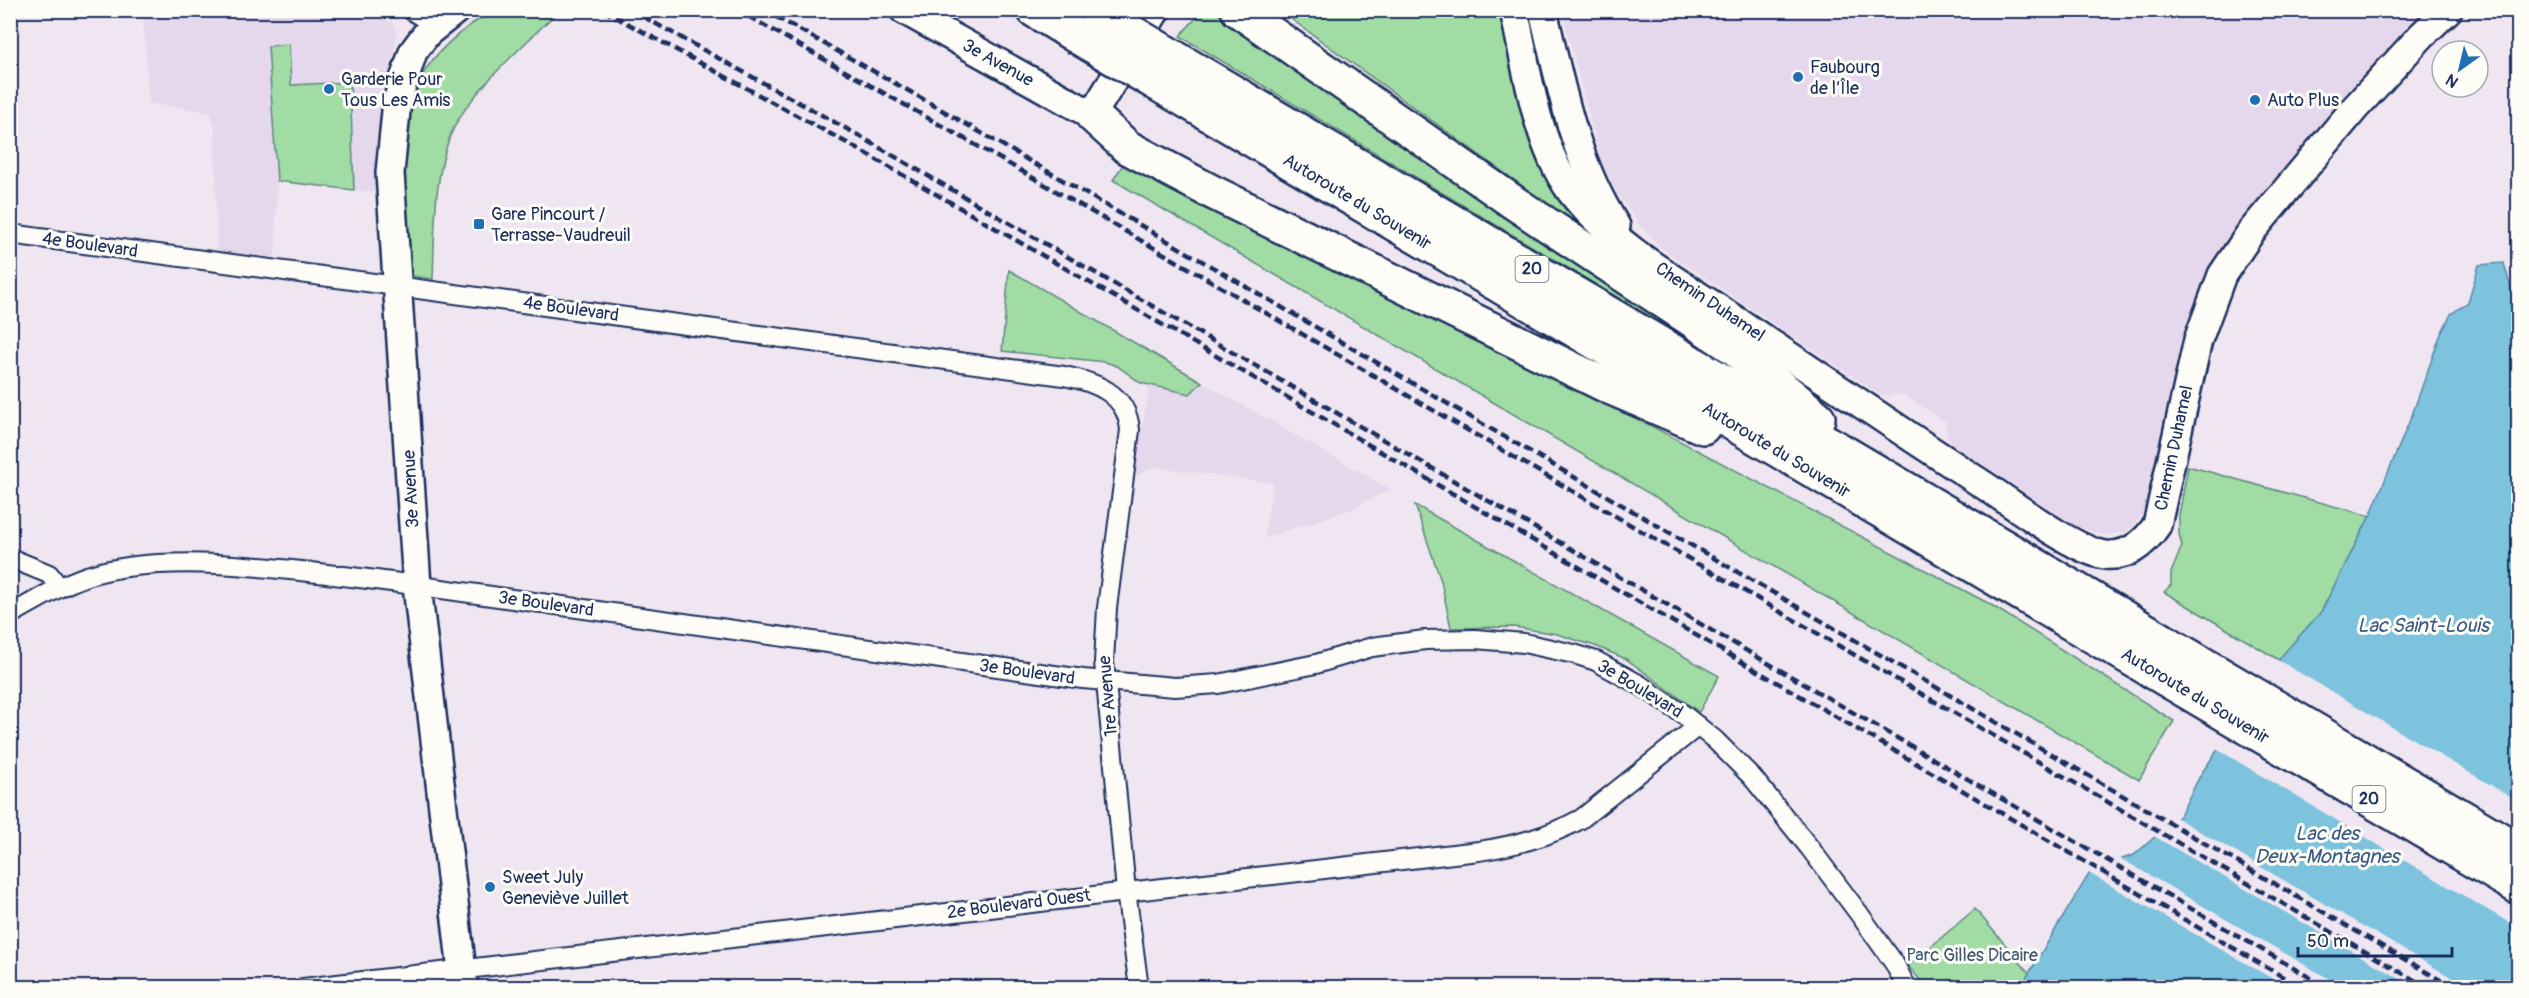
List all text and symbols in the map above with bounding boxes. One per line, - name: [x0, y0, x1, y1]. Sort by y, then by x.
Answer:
- street label: 3e Avenue: [958, 34, 1038, 92]
- north arrow: [2430, 39, 2490, 99]
- place label: Faubourg de l’Île: [1810, 56, 1880, 100]
- place label: Garderie Pour Tous Les Amis: [341, 68, 450, 112]
- text: N: [2442, 69, 2462, 92]
- marker: Faubourg de l’Île: [1791, 70, 1805, 84]
- marker: Garderie Pour Tous Les Amis: [322, 82, 336, 96]
- place label: Auto Plus: [2267, 89, 2339, 112]
- marker: Auto Plus: [2248, 93, 2262, 107]
- street label: Autoroute du Souvenir: [1279, 149, 1436, 256]
- place label: Gare Pincourt / Terrasse-Vaudreuil: [491, 203, 631, 247]
- marker: Gare Pincourt / Terrasse-Vaudreuil: [472, 217, 486, 231]
- street label: 4e Boulevard: [41, 227, 139, 263]
- road number: 20: [1516, 256, 1549, 282]
- street label: Chemin Duhamel: [1651, 257, 1769, 347]
- street label: 4e Boulevard: [522, 291, 620, 327]
- street label: Chemin Duhamel: [2150, 383, 2198, 513]
- street label: Autoroute du Souvenir: [1698, 397, 1855, 504]
- street label: 3e Avenue: [397, 449, 425, 529]
- street label: 3e Boulevard: [497, 586, 595, 622]
- water label: Lac Saint-Louis: [2357, 613, 2491, 638]
- street label: Autoroute du Souvenir: [2117, 643, 2274, 750]
- street label: 3e Boulevard: [978, 654, 1076, 690]
- street label: 1re Avenue: [1093, 654, 1123, 737]
- street label: 3e Boulevard: [1593, 654, 1687, 724]
- road number: 20: [2352, 786, 2386, 812]
- water label: Lac des Deux-Montagnes: [2255, 821, 2401, 869]
- place label: Sweet July Geneviève Juillet: [502, 866, 630, 910]
- marker: Sweet July Geneviève Juillet: [483, 880, 497, 894]
- street label: 2e Boulevard Ouest: [946, 884, 1093, 924]
- scale bar: [2298, 920, 2452, 958]
- text: 50 m: [2307, 930, 2349, 953]
- park label: Parc Gilles Dicaire: [1906, 944, 2038, 967]

